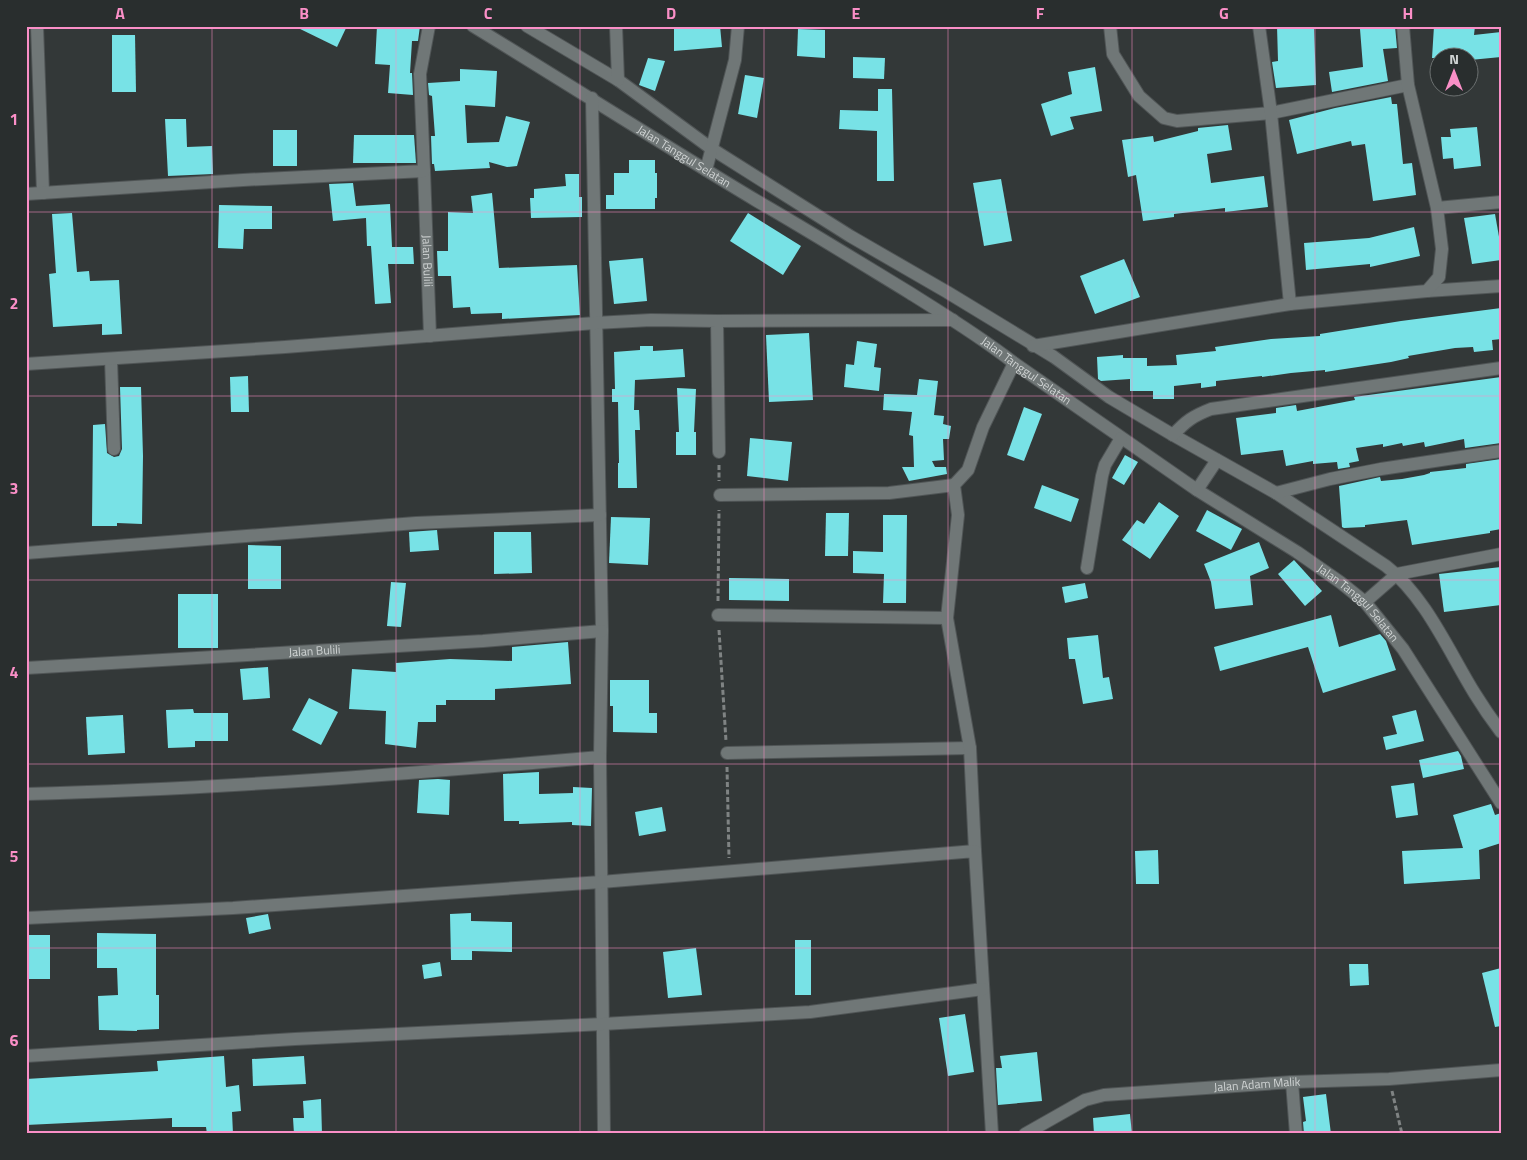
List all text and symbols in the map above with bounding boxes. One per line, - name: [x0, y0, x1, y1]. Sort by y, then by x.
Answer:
- text: A: [115, 1, 125, 25]
- text: B: [299, 1, 309, 25]
- text: C: [484, 1, 493, 25]
- text: D: [666, 1, 676, 25]
- text: E: [852, 1, 861, 25]
- text: F: [1036, 1, 1045, 25]
- text: G: [1219, 1, 1229, 25]
- text: H: [1403, 1, 1413, 25]
- north arrow: [1430, 48, 1480, 98]
- text: N: [1449, 48, 1459, 69]
- text: 1: [10, 107, 18, 131]
- street label: Jalan Tanggul Selatan: [634, 120, 735, 192]
- street label: Jalan Bulili: [417, 235, 438, 287]
- text: 2: [10, 291, 18, 315]
- street label: Jalan Tanggul Selatan: [977, 332, 1076, 409]
- text: 3: [10, 476, 18, 500]
- street label: Jalan Tanggul Selatan: [1313, 559, 1404, 646]
- street label: Jalan Bulili: [288, 639, 341, 661]
- text: 4: [10, 660, 19, 684]
- text: 5: [10, 844, 19, 868]
- text: 6: [10, 1028, 19, 1052]
- street label: Jalan Adam Malik: [1213, 1072, 1301, 1096]

